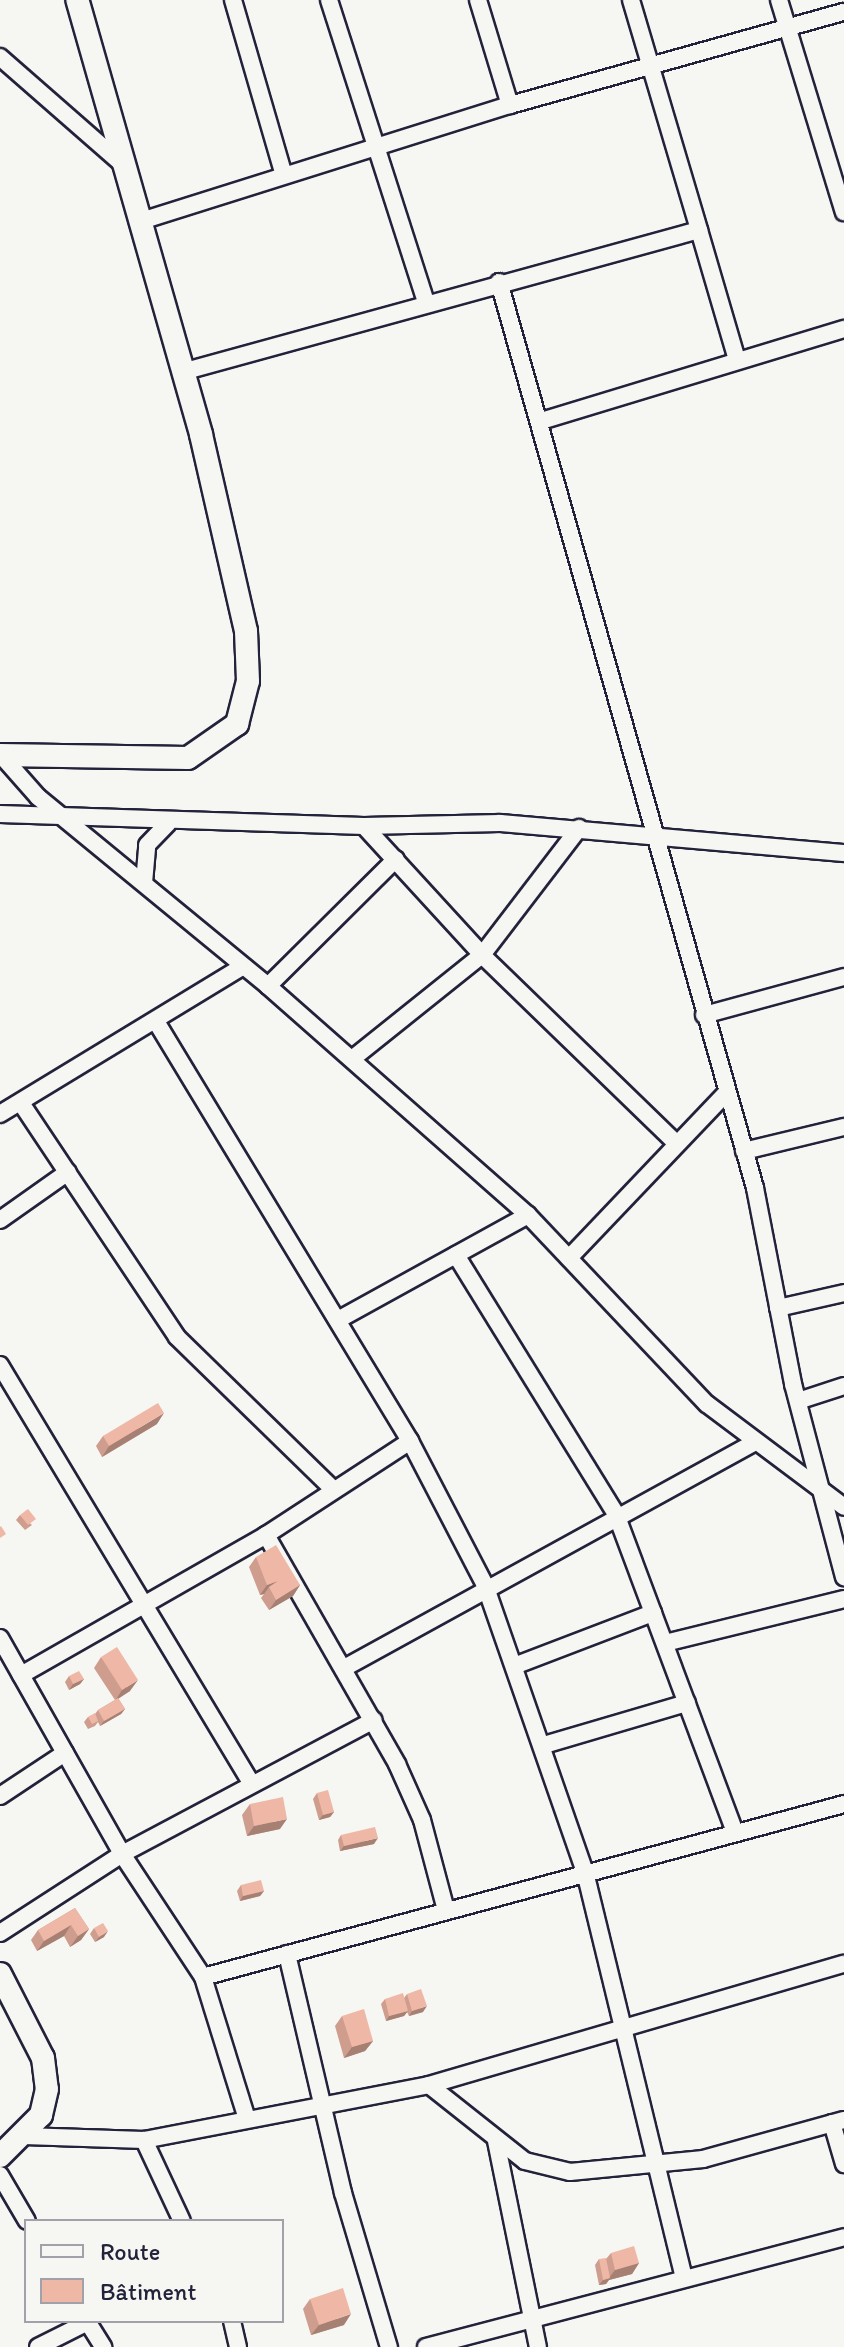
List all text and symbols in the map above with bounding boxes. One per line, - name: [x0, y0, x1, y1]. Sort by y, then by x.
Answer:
- legend: [24, 2219, 284, 2323]
- text: Route: [100, 2237, 160, 2266]
- text: Bâtiment: [100, 2277, 196, 2306]

